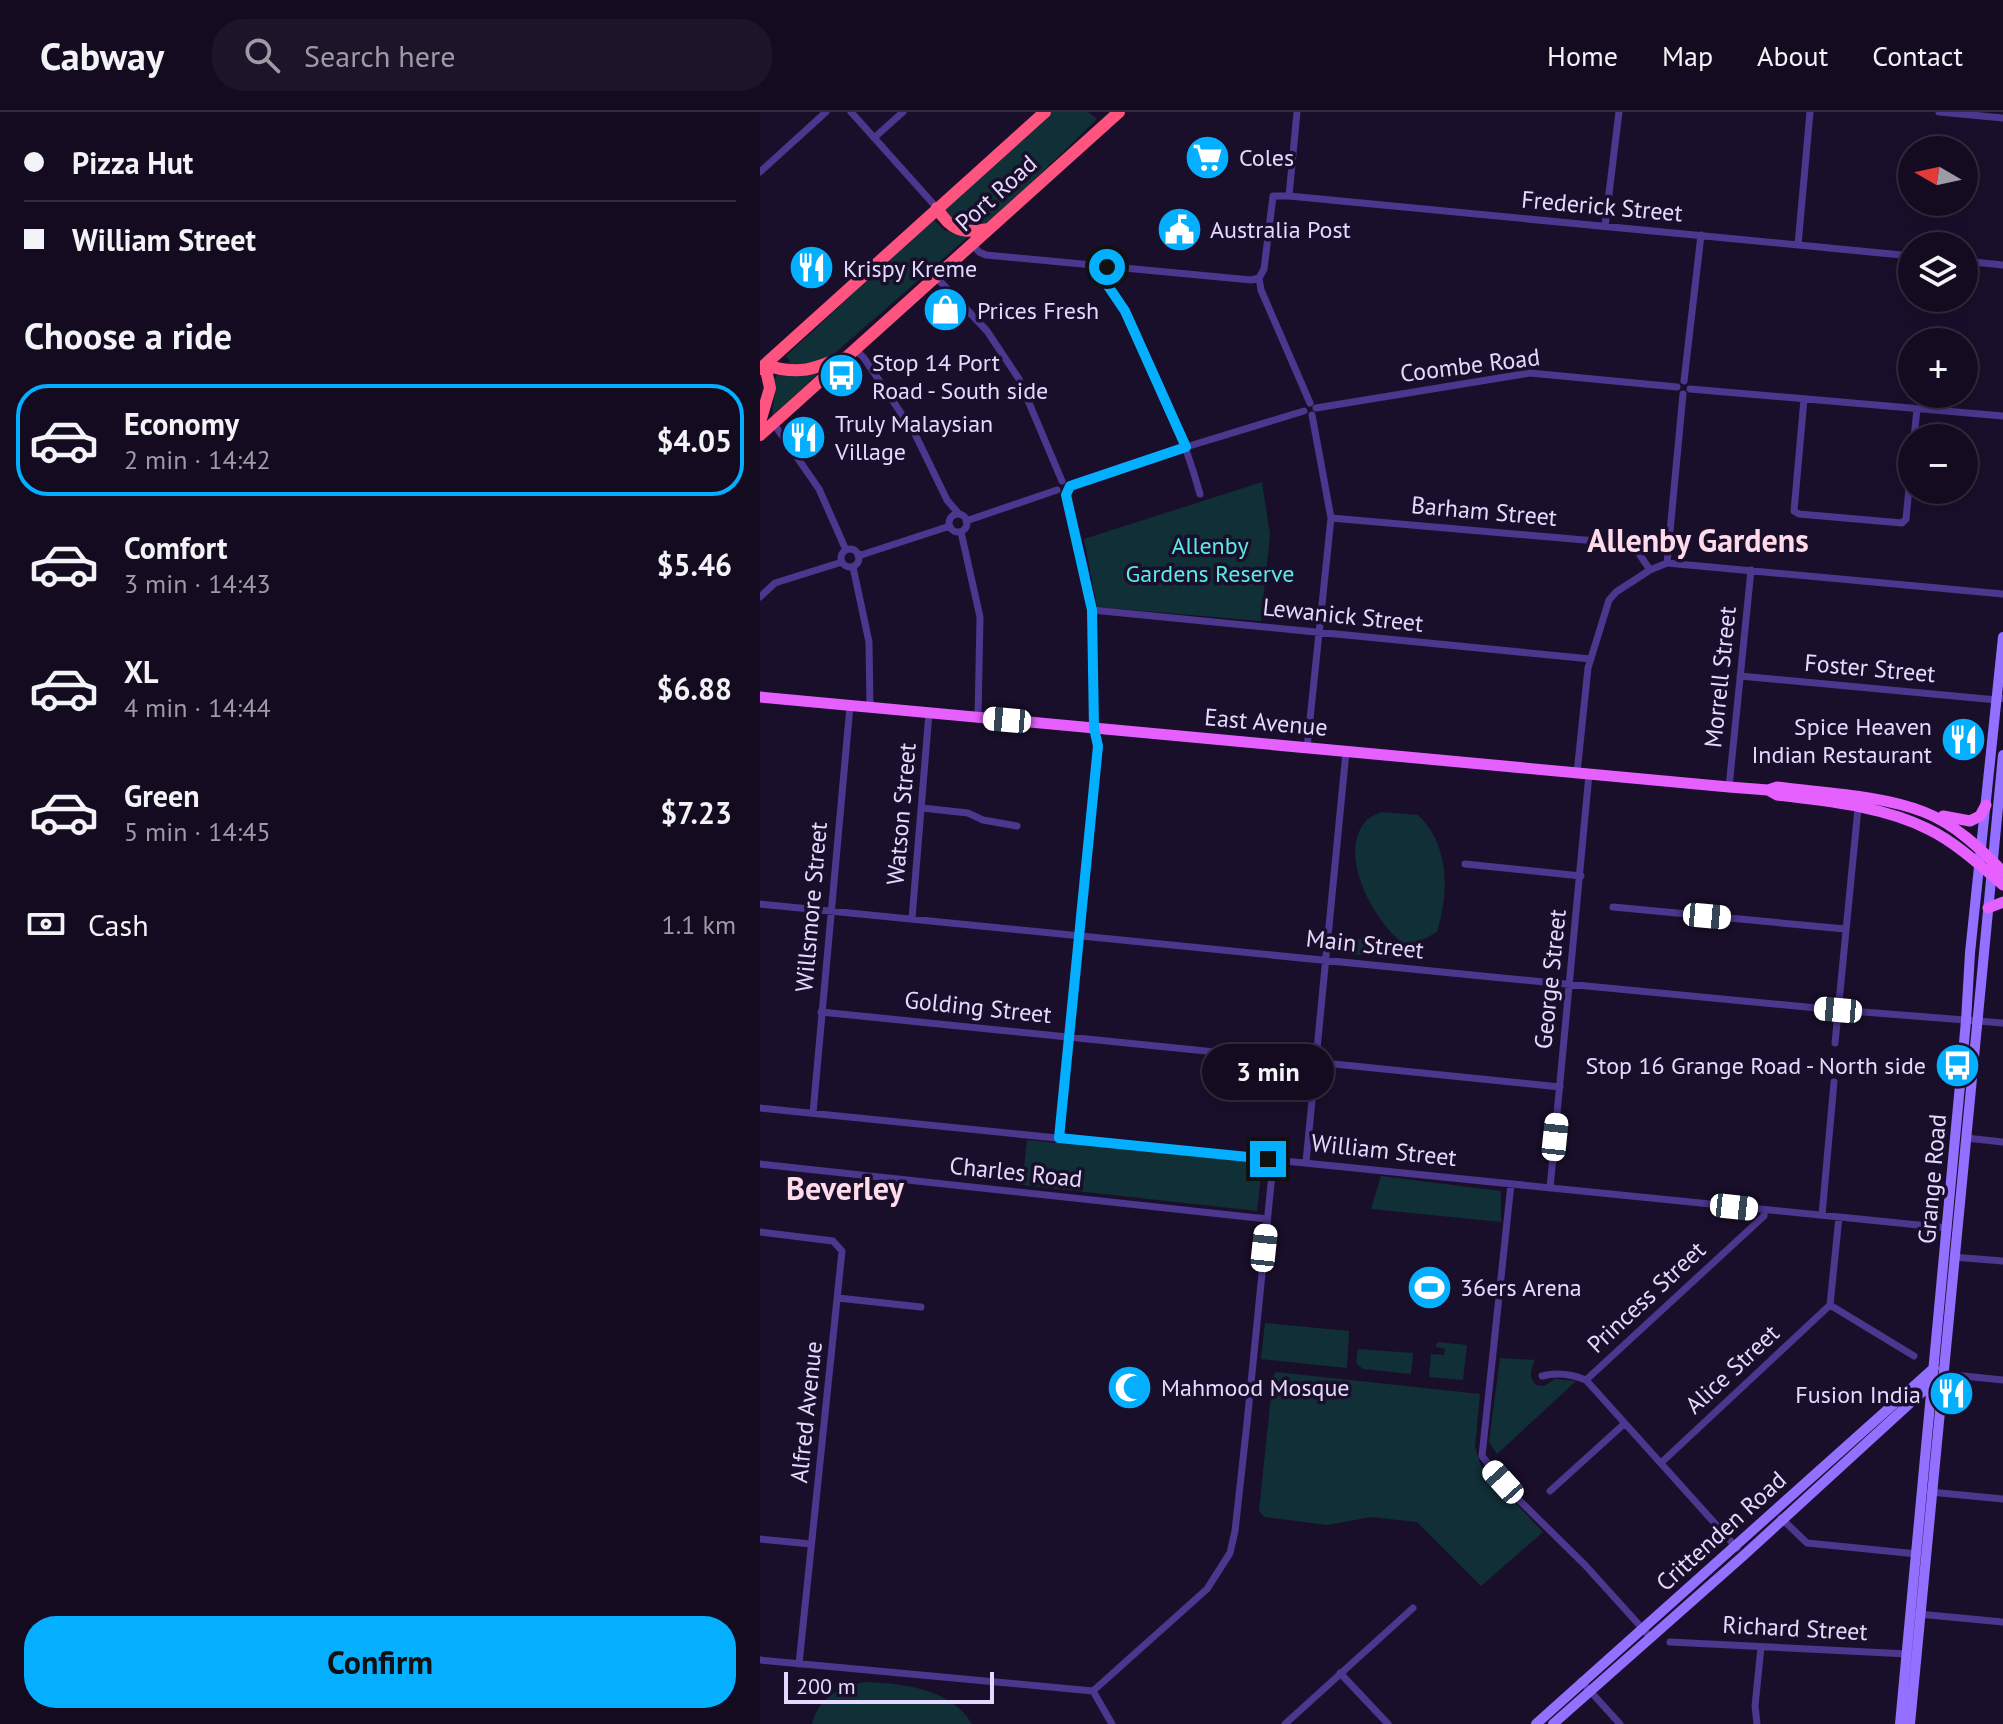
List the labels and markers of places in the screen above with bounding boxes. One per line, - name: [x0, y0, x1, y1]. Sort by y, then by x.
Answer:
- supermarket icon: Coles: [1184, 133, 1232, 181]
- place label: Coles: [1239, 142, 1294, 173]
- public building icon: Australia Post: [1155, 205, 1203, 253]
- place label: Australia Post: [1210, 214, 1351, 245]
- restaurant icon: Krispy Kreme: [788, 244, 836, 292]
- place label: Krispy Kreme: [843, 253, 977, 284]
- shop icon: Prices Fresh: [922, 286, 970, 334]
- place label: Prices Fresh: [977, 295, 1099, 326]
- place label: Stop 14 Port Road - South side: [872, 347, 1048, 406]
- bus stop icon: Stop 14 Port Road - South side: [817, 352, 865, 400]
- place label: Truly Malaysian Village: [834, 408, 993, 467]
- restaurant icon: Truly Malaysian Village: [780, 413, 828, 461]
- place label: Spice Heaven Indian Restaurant: [1751, 711, 1932, 770]
- restaurant icon: Spice Heaven Indian Restaurant: [1939, 716, 1987, 764]
- bus stop icon: Stop 16 Grange Road - North side: [1933, 1041, 1981, 1089]
- place label: Stop 16 Grange Road - North side: [1586, 1050, 1926, 1081]
- sports icon: 36ers Arena: [1405, 1263, 1453, 1311]
- place label: 36ers Arena: [1460, 1272, 1582, 1303]
- mosque icon: Mahmood Mosque: [1106, 1363, 1154, 1411]
- restaurant icon: Fusion India: [1928, 1370, 1976, 1418]
- place label: Mahmood Mosque: [1161, 1372, 1350, 1403]
- place label: Fusion India: [1795, 1379, 1921, 1410]

